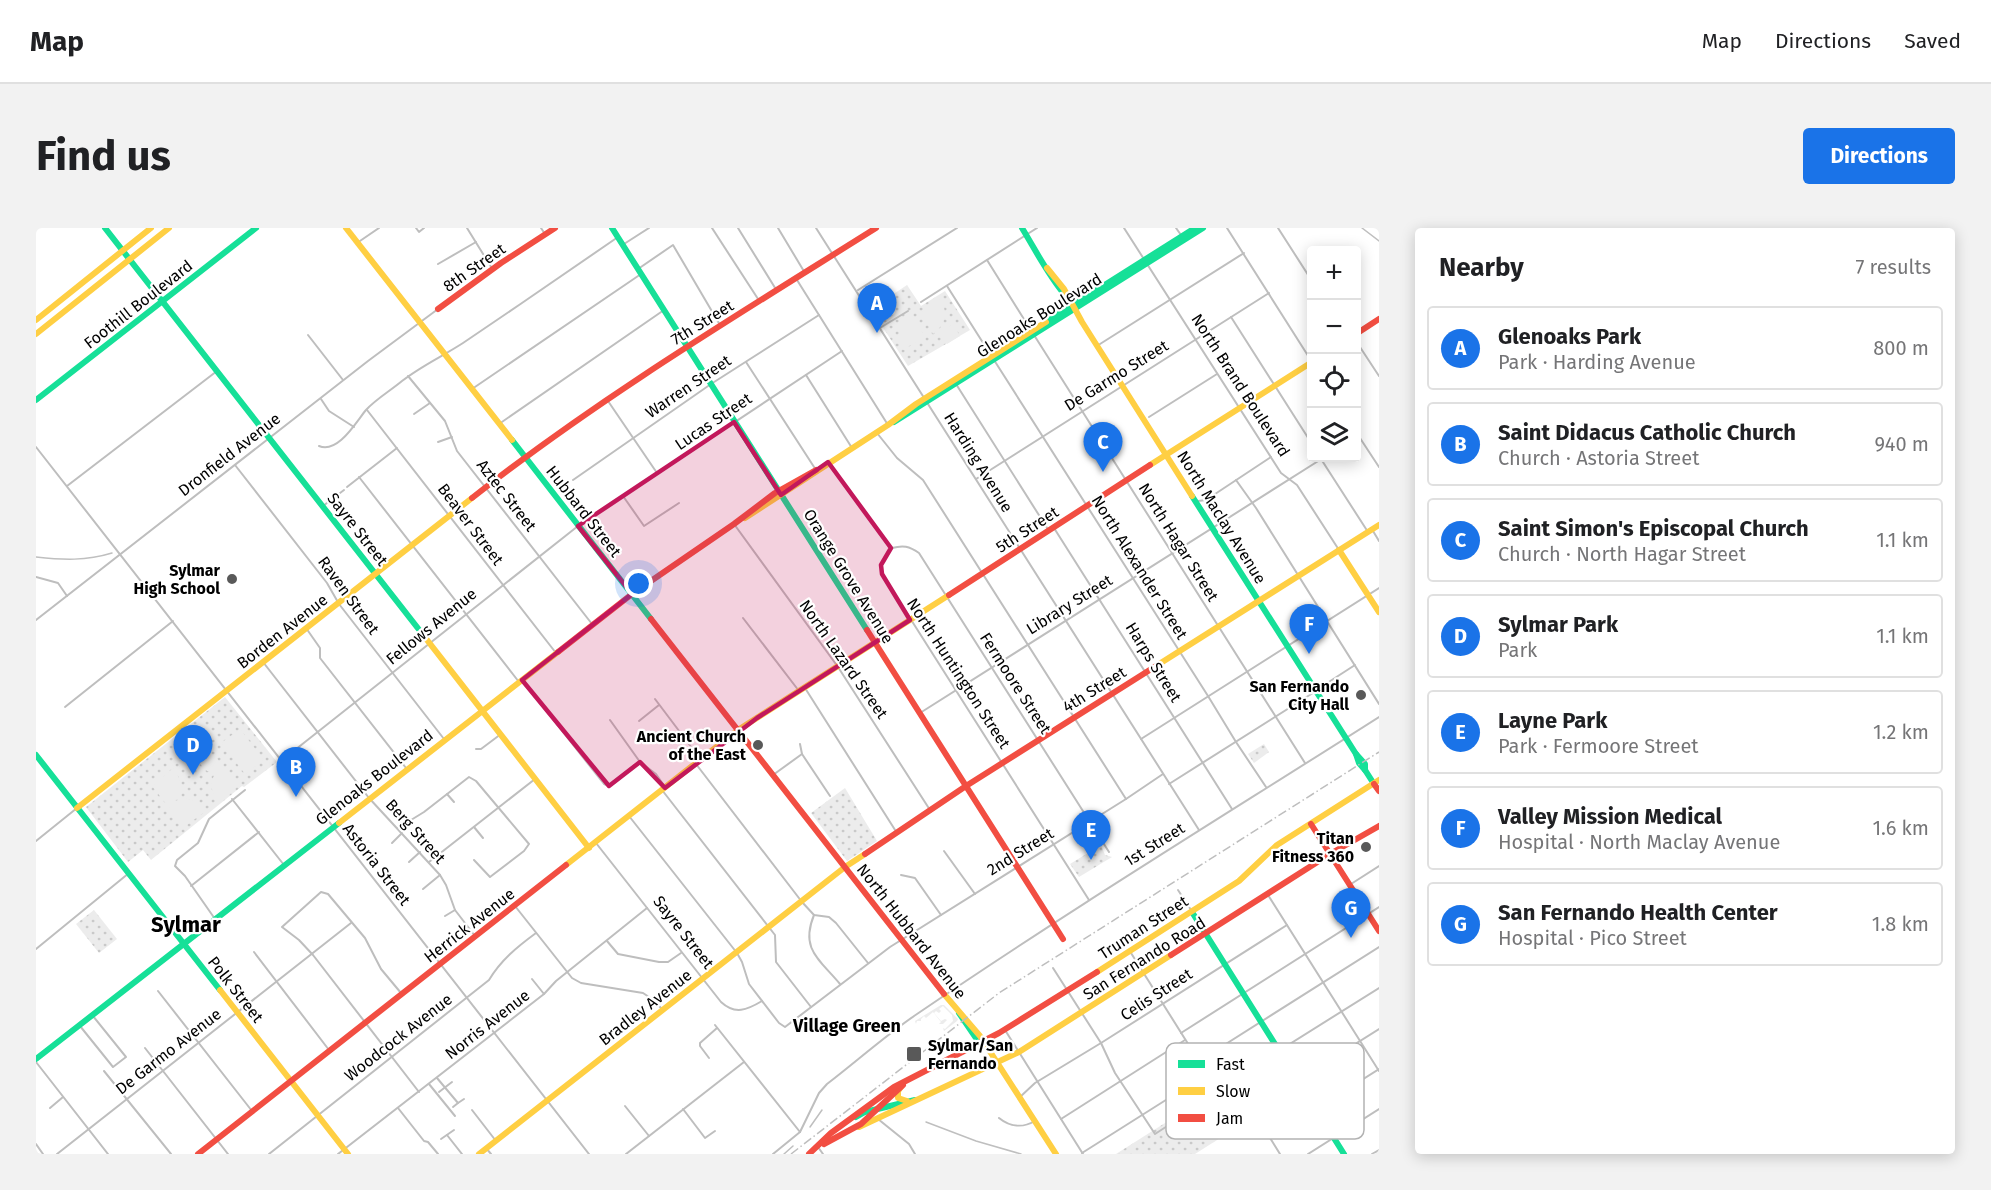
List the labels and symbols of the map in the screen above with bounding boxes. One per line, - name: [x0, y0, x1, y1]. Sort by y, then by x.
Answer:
- street label: 8th Street: [440, 239, 509, 296]
- street label: Foothill Boulevard: [80, 256, 196, 353]
- street label: Glenoaks Boulevard: [973, 269, 1105, 362]
- pin: A: [858, 284, 896, 333]
- street label: 7th Street: [668, 296, 737, 349]
- street label: North Brand Boulevard: [1187, 310, 1294, 460]
- street label: De Garmo Street: [1061, 336, 1172, 415]
- street label: Warren Street: [642, 351, 735, 422]
- street label: Lucas Street: [671, 389, 755, 454]
- street label: Dronfield Avenue: [175, 409, 284, 500]
- street label: Harding Avenue: [940, 409, 1017, 516]
- pin: C: [1084, 422, 1122, 472]
- street label: North Maclay Avenue: [1173, 447, 1270, 587]
- street label: Aztec Street: [473, 456, 541, 535]
- street label: Hubbard Street: [542, 462, 625, 561]
- street label: Beaver Street: [434, 480, 508, 569]
- street label: North Hagar Street: [1135, 480, 1223, 605]
- street label: Sayre Street: [323, 489, 392, 570]
- street label: North Alexander Street: [1088, 492, 1192, 643]
- street label: 5th Street: [992, 502, 1062, 557]
- street label: Orange Grove Avenue: [800, 506, 898, 647]
- street label: Raven Street: [314, 553, 383, 638]
- place label: Sylmar High School: [134, 561, 221, 598]
- your location: [624, 569, 653, 598]
- street label: Library Street: [1023, 570, 1116, 638]
- marker: Sylmar High School: [225, 572, 239, 586]
- street label: Fellows Avenue: [382, 584, 480, 669]
- street label: Borden Avenue: [233, 590, 331, 673]
- street label: North Huntington Street: [903, 595, 1014, 752]
- street label: North Lazard Street: [795, 596, 892, 723]
- pin: F: [1290, 604, 1328, 654]
- street label: Harps Street: [1122, 619, 1186, 706]
- street label: Fermoore Street: [976, 629, 1055, 738]
- street label: 4th Street: [1059, 662, 1130, 716]
- place label: San Fernando City Hall: [1249, 677, 1349, 714]
- marker: San Fernando City Hall: [1354, 688, 1368, 702]
- pin: D: [174, 726, 212, 775]
- street label: Glenoaks Boulevard: [312, 726, 437, 829]
- place label: Ancient Church of the East: [636, 727, 747, 764]
- marker: Ancient Church of the East: [751, 738, 765, 752]
- pin: B: [276, 748, 316, 797]
- street label: Berg Street: [382, 795, 450, 868]
- pin: E: [1072, 810, 1110, 860]
- street label: 1st Street: [1120, 818, 1188, 870]
- street label: Astoria Street: [339, 820, 415, 909]
- street label: 2nd Street: [984, 824, 1057, 879]
- place label: Titan Fitness 360: [1272, 829, 1354, 866]
- marker: Titan Fitness 360: [1359, 840, 1373, 854]
- street label: North Hubbard Avenue: [853, 860, 970, 1003]
- street label: Herrick Avenue: [420, 884, 518, 967]
- pin: G: [1332, 888, 1370, 938]
- street label: Truman Street: [1095, 891, 1192, 963]
- street label: Sayre Street: [649, 892, 718, 973]
- district label: Sylmar: [151, 911, 221, 938]
- street label: San Fernando Road: [1080, 913, 1209, 1004]
- street label: Polk Street: [204, 952, 267, 1026]
- street label: Celis Street: [1117, 964, 1196, 1025]
- street label: Bradley Avenue: [595, 965, 695, 1049]
- street label: Norris Avenue: [441, 986, 533, 1063]
- street label: Woodcock Avenue: [341, 990, 456, 1085]
- street label: De Garmo Avenue: [112, 1004, 225, 1098]
- district label: Village Green: [792, 1015, 901, 1037]
- place label: Sylmar/San Fernando: [928, 1036, 1013, 1073]
- legend: [1166, 1043, 1364, 1139]
- marker: Sylmar/San Fernando: [905, 1045, 923, 1063]
- text: Fast: [1216, 1055, 1245, 1074]
- text: Slow: [1216, 1082, 1251, 1101]
- text: Jam: [1216, 1109, 1243, 1128]

